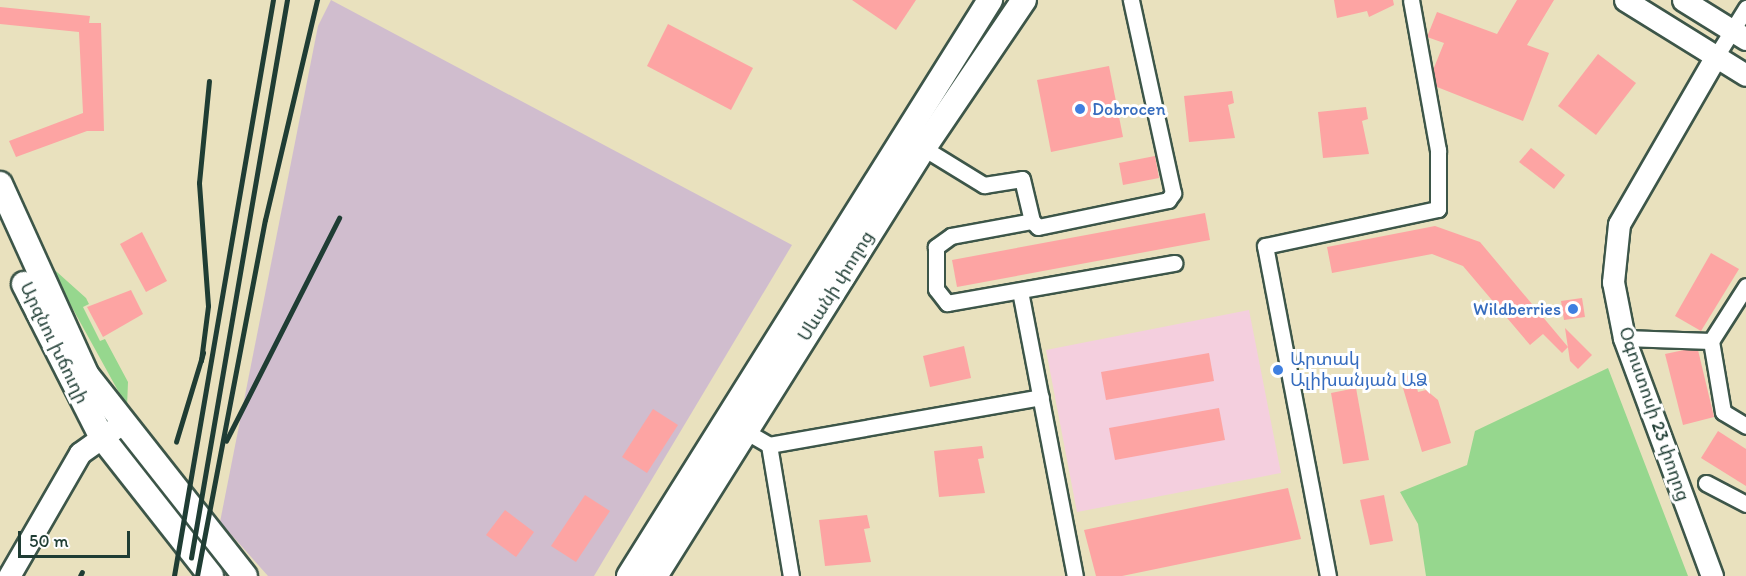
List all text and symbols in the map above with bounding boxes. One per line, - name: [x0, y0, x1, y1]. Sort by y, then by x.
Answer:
- place label: Dobrocen: [1092, 98, 1166, 120]
- marker: Dobrocen: [1073, 102, 1087, 116]
- street label: Սևանի փողոց: [793, 227, 879, 345]
- street label: Արզնու խճուղի: [15, 279, 93, 407]
- place label: Wildberries: [1473, 298, 1561, 320]
- marker: Wildberries: [1566, 302, 1580, 316]
- street label: Օգոստոսի 23 փողոց: [1614, 324, 1694, 504]
- place label: Արտակ Ալիխանյան ԱՁ: [1290, 349, 1428, 392]
- marker: Արտակ Ալիխանյան ԱՁ: [1271, 363, 1285, 377]
- scale bar: [21, 519, 134, 557]
- text: 50 m: [29, 530, 69, 552]

